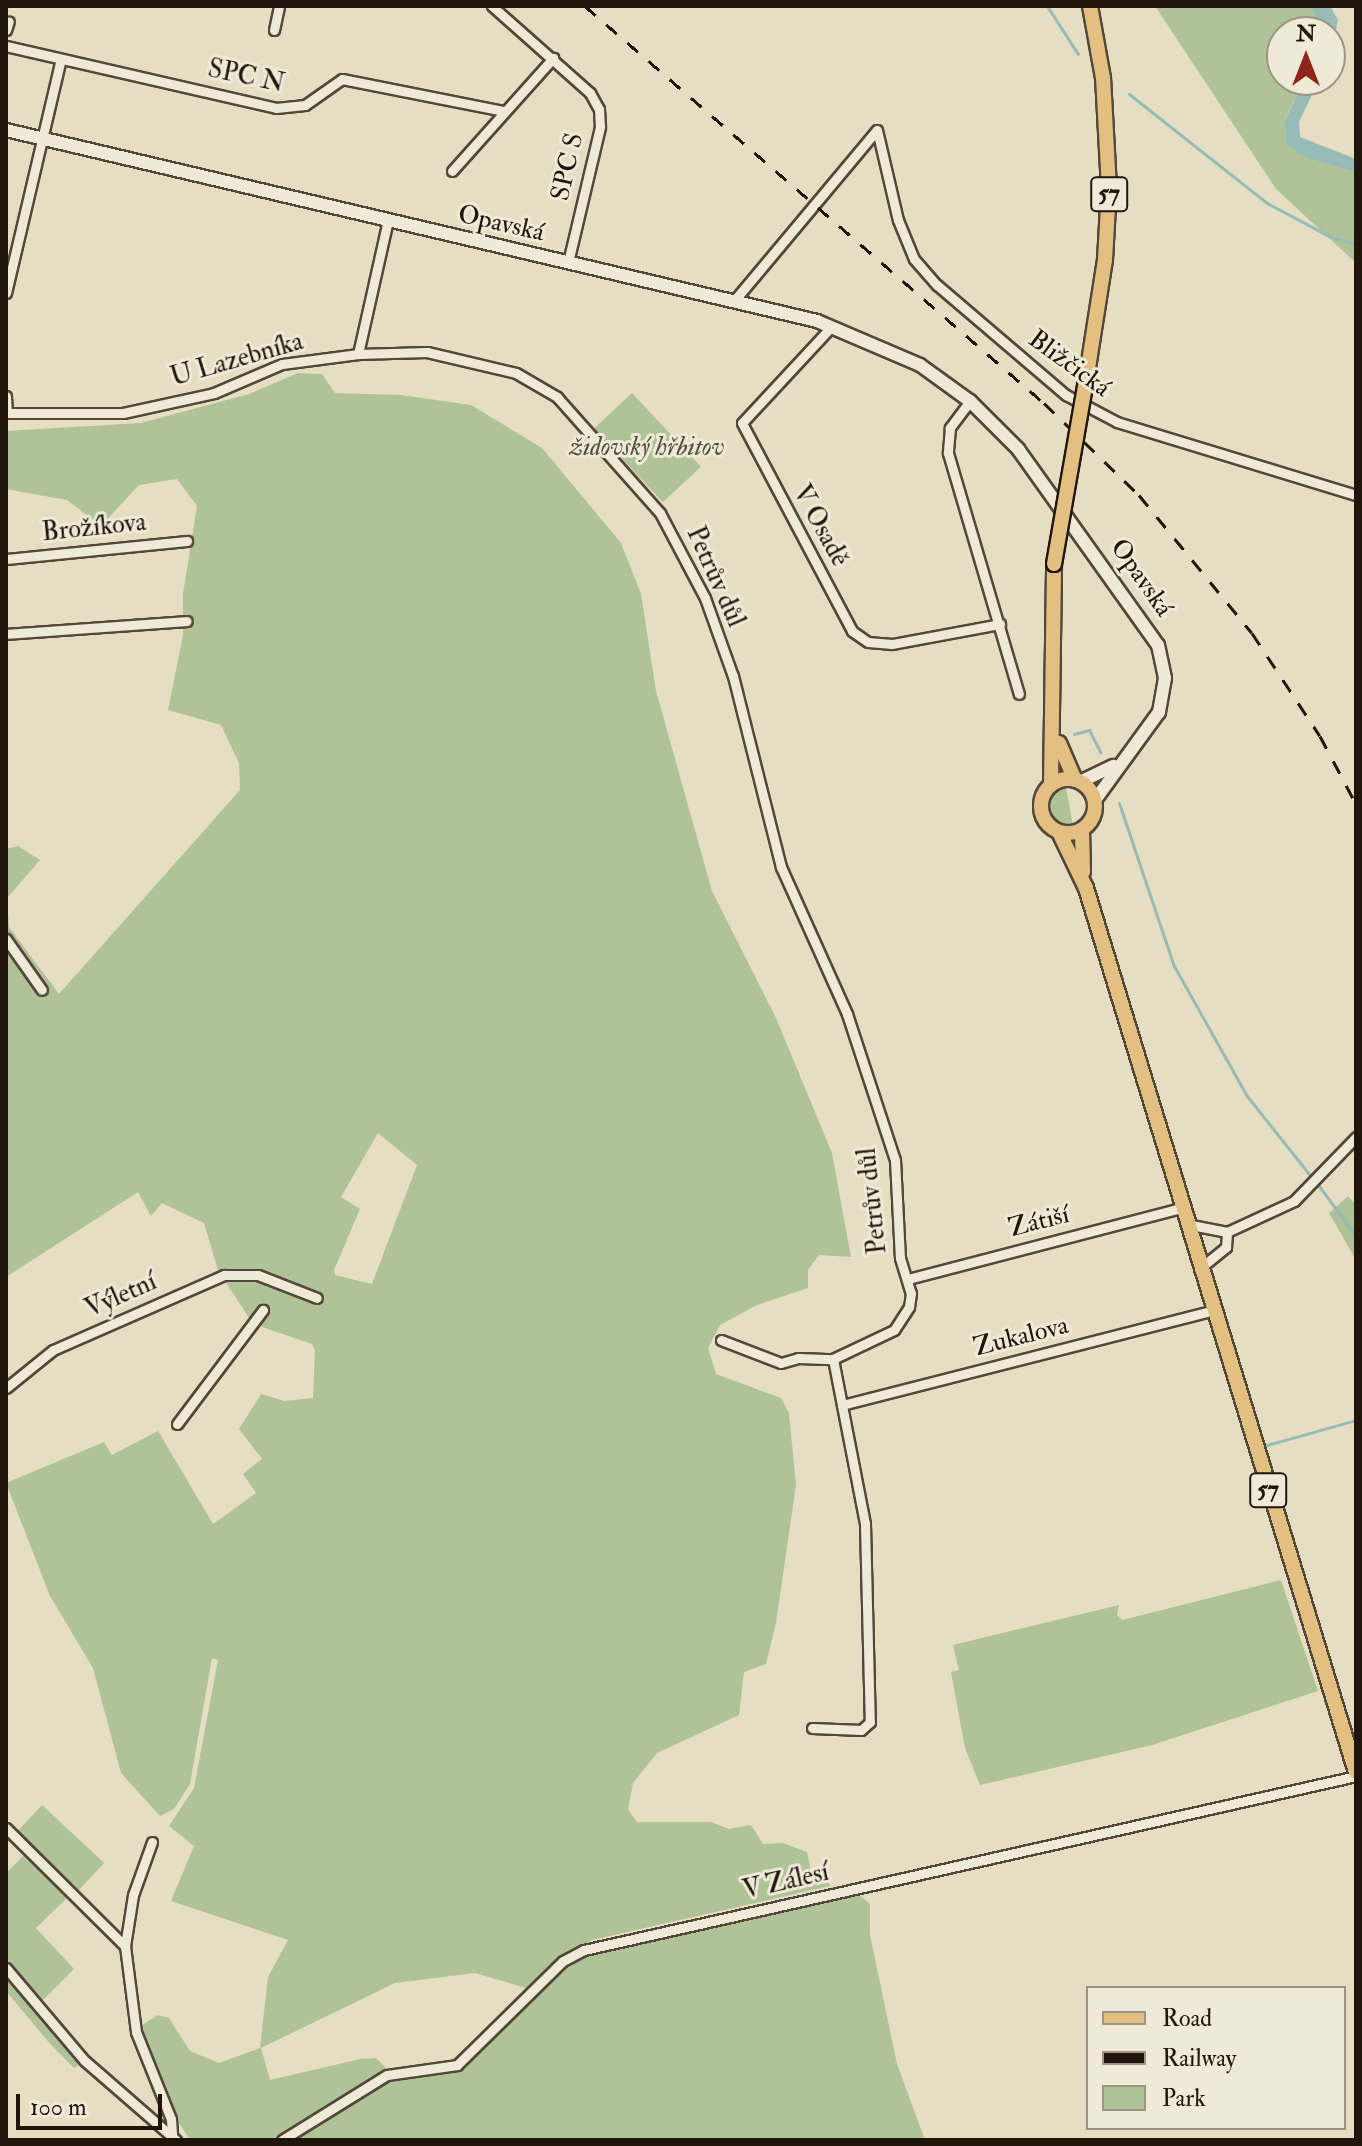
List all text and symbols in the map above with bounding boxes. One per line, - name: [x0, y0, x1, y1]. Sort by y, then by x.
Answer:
- north arrow: [1266, 16, 1346, 96]
- text: N: [1296, 20, 1316, 48]
- street label: SPC N: [205, 54, 287, 100]
- street label: SPC S: [545, 130, 591, 204]
- road number: 57: [1089, 174, 1129, 214]
- street label: Opavská: [455, 199, 547, 249]
- street label: Bližčická: [1022, 324, 1116, 404]
- street label: U Lazebníka: [167, 326, 307, 394]
- park label: židovský hřbitov: [570, 432, 724, 464]
- street label: V Osadě: [785, 480, 855, 572]
- street label: Brožíkova: [40, 507, 148, 549]
- street label: Petrův důl: [679, 522, 751, 632]
- street label: Opavská: [1103, 533, 1179, 623]
- street label: Petrův důl: [852, 1146, 894, 1256]
- street label: Zátiší: [1005, 1199, 1073, 1245]
- street label: Výletní: [80, 1267, 162, 1325]
- street label: Zukalova: [970, 1310, 1072, 1364]
- road number: 57: [1248, 1470, 1288, 1510]
- street label: V Zálesí: [740, 1857, 832, 1907]
- legend: [1086, 1986, 1346, 2130]
- text: Road: [1162, 2003, 1212, 2034]
- text: Railway: [1162, 2043, 1236, 2074]
- scale bar: [20, 2078, 166, 2128]
- text: Park: [1162, 2083, 1206, 2114]
- text: 100 m: [30, 2092, 87, 2123]

